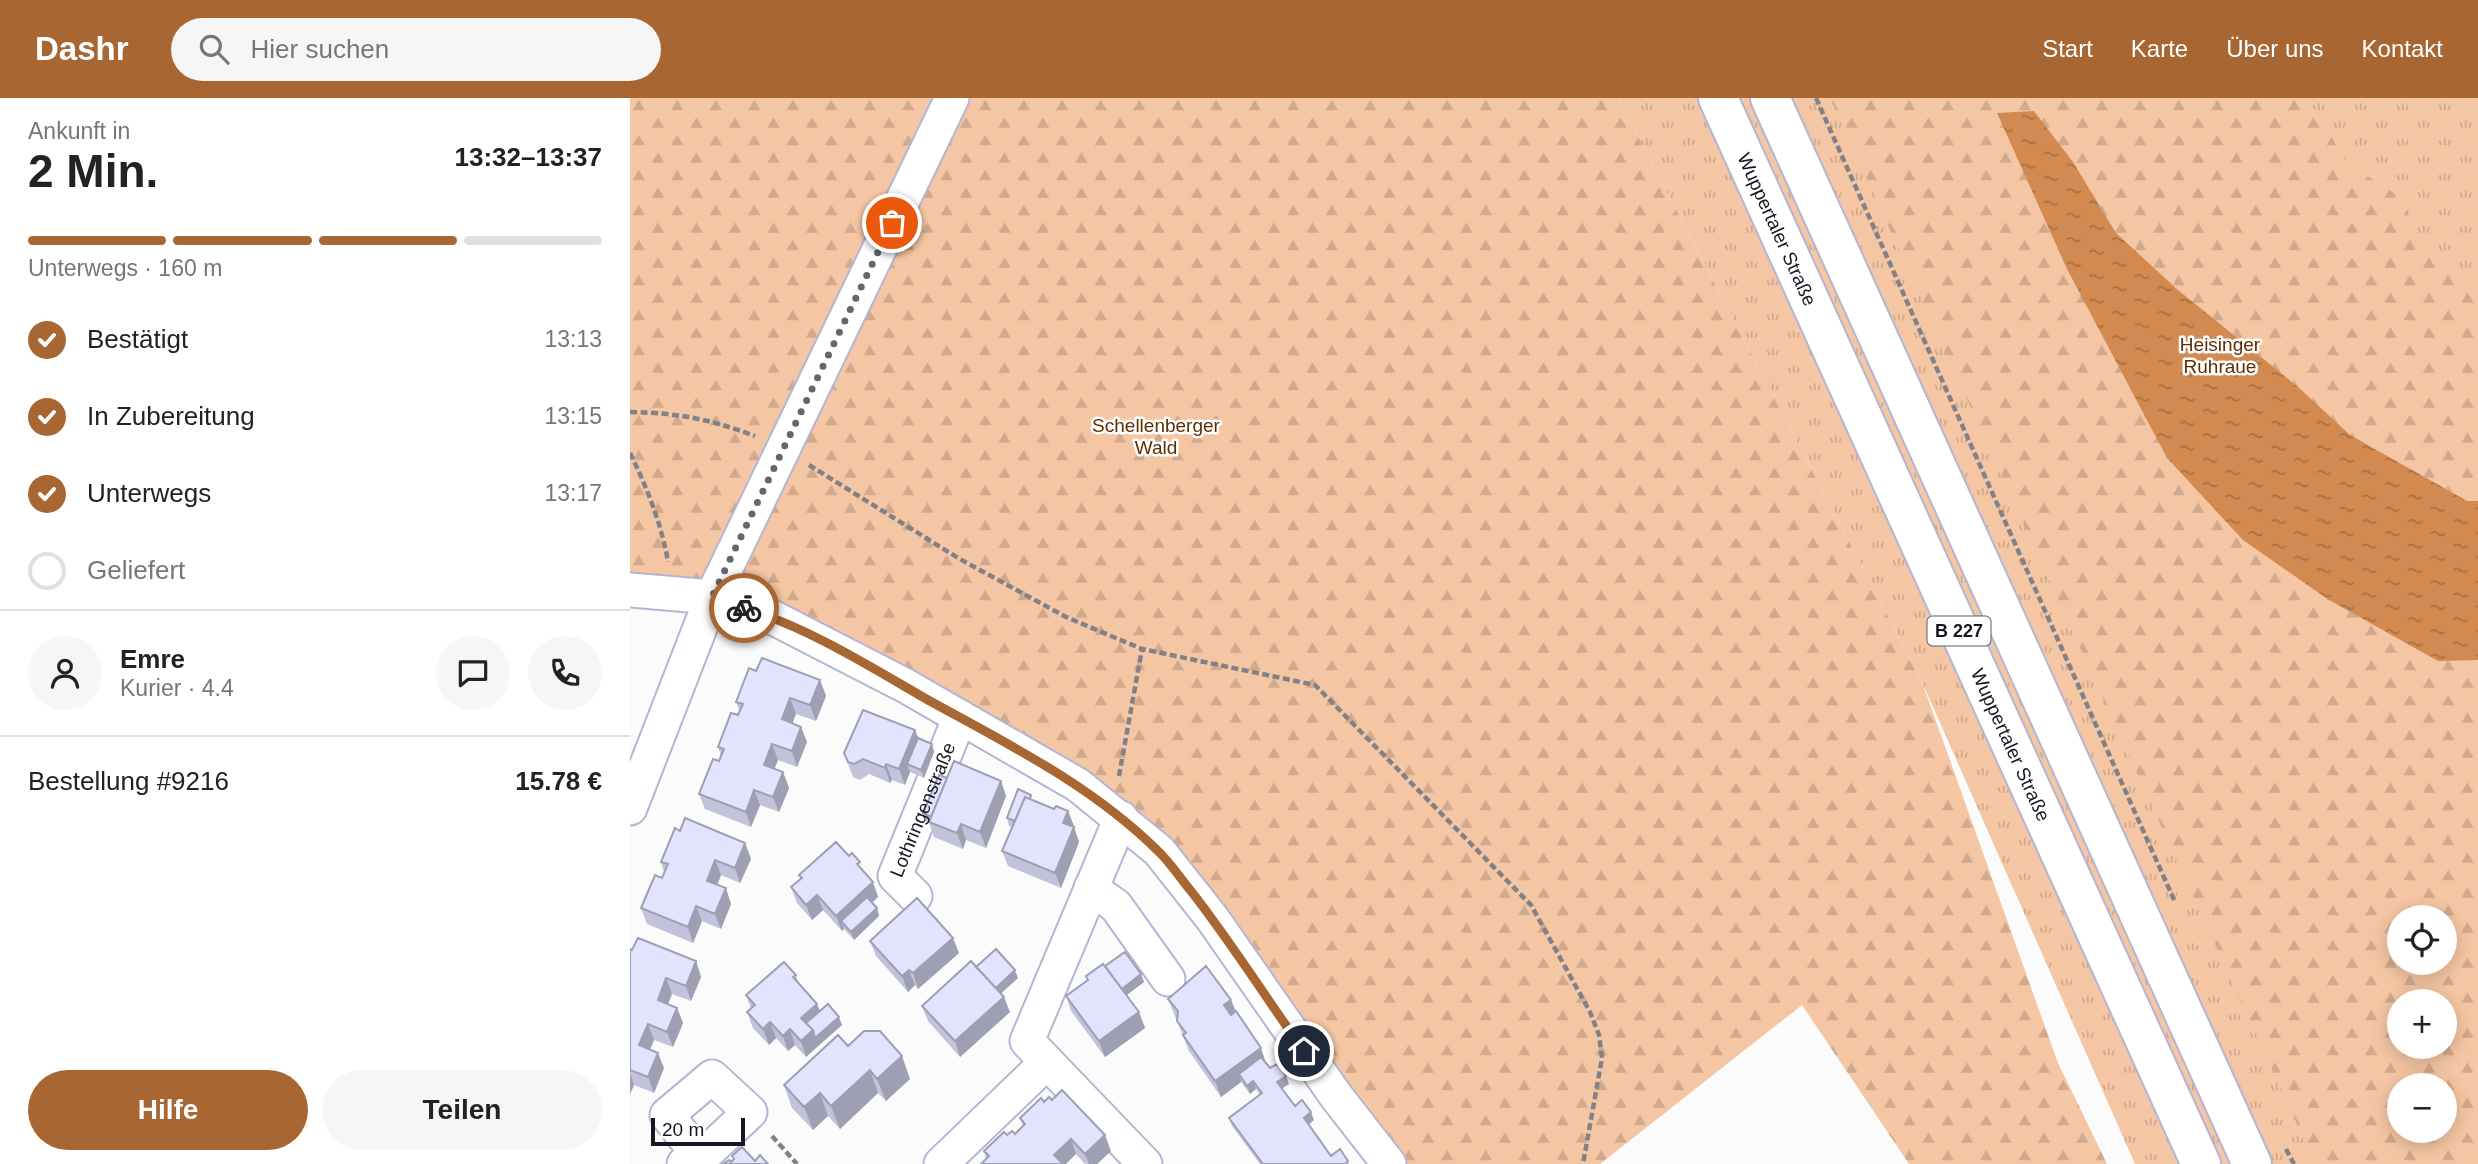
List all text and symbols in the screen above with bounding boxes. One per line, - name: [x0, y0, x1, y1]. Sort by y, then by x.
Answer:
- search box: [171, 18, 661, 81]
- text: Dashr: [35, 30, 129, 67]
- icon: search: [195, 30, 233, 68]
- text: Hier suchen: [251, 34, 389, 64]
- text: Start: [2042, 35, 2093, 62]
- text: Karte: [2131, 35, 2188, 62]
- text: Über uns: [2226, 35, 2324, 62]
- text: Kontakt: [2362, 35, 2443, 62]
- text: Ankunft in: [28, 118, 130, 144]
- text: 13:32–13:37: [455, 142, 602, 172]
- text: 2 Min.: [28, 145, 158, 197]
- street label: Wuppertaler Straße: [1734, 149, 1821, 309]
- pin: [862, 193, 922, 253]
- icon: bag: [873, 204, 911, 242]
- text: Unterwegs · 160 m: [28, 255, 222, 281]
- icon: check: [28, 321, 66, 359]
- text: Bestätigt: [87, 324, 188, 354]
- text: 13:13: [544, 326, 602, 352]
- park label: Heisinger Ruhraue: [2180, 334, 2261, 377]
- icon: check: [28, 398, 66, 436]
- text: In Zubereitung: [87, 401, 255, 431]
- text: 13:15: [544, 403, 602, 429]
- park label: Schellenberger Wald: [1092, 415, 1221, 458]
- icon: check: [28, 475, 66, 513]
- text: Unterwegs: [87, 478, 211, 508]
- text: 13:17: [544, 480, 602, 506]
- text: Geliefert: [87, 555, 185, 585]
- courier: [709, 573, 779, 643]
- icon: bike: [725, 589, 763, 627]
- road number: B 227: [1928, 616, 1990, 646]
- button: person: [28, 636, 102, 710]
- button: chat: [436, 636, 510, 710]
- button: phone: [528, 636, 602, 710]
- text: Emre: [120, 644, 185, 674]
- street label: Wuppertaler Straße: [1967, 665, 2055, 824]
- text: Kurier · 4.4: [120, 675, 234, 701]
- street label: Lothringenstraße: [885, 739, 959, 880]
- text: Bestellung #9216: [28, 766, 229, 796]
- text: 15.78 €: [515, 766, 602, 796]
- map controls: [2387, 905, 2457, 1143]
- button: locate: [2387, 905, 2457, 975]
- button: +: [2387, 989, 2457, 1059]
- pin: [1274, 1021, 1334, 1081]
- icon: home: [1285, 1032, 1323, 1070]
- button: Hilfe: [28, 1070, 308, 1150]
- button: Teilen: [322, 1070, 602, 1150]
- button: −: [2387, 1073, 2457, 1143]
- scale bar: [651, 1115, 746, 1147]
- text: 20 m: [662, 1119, 704, 1140]

